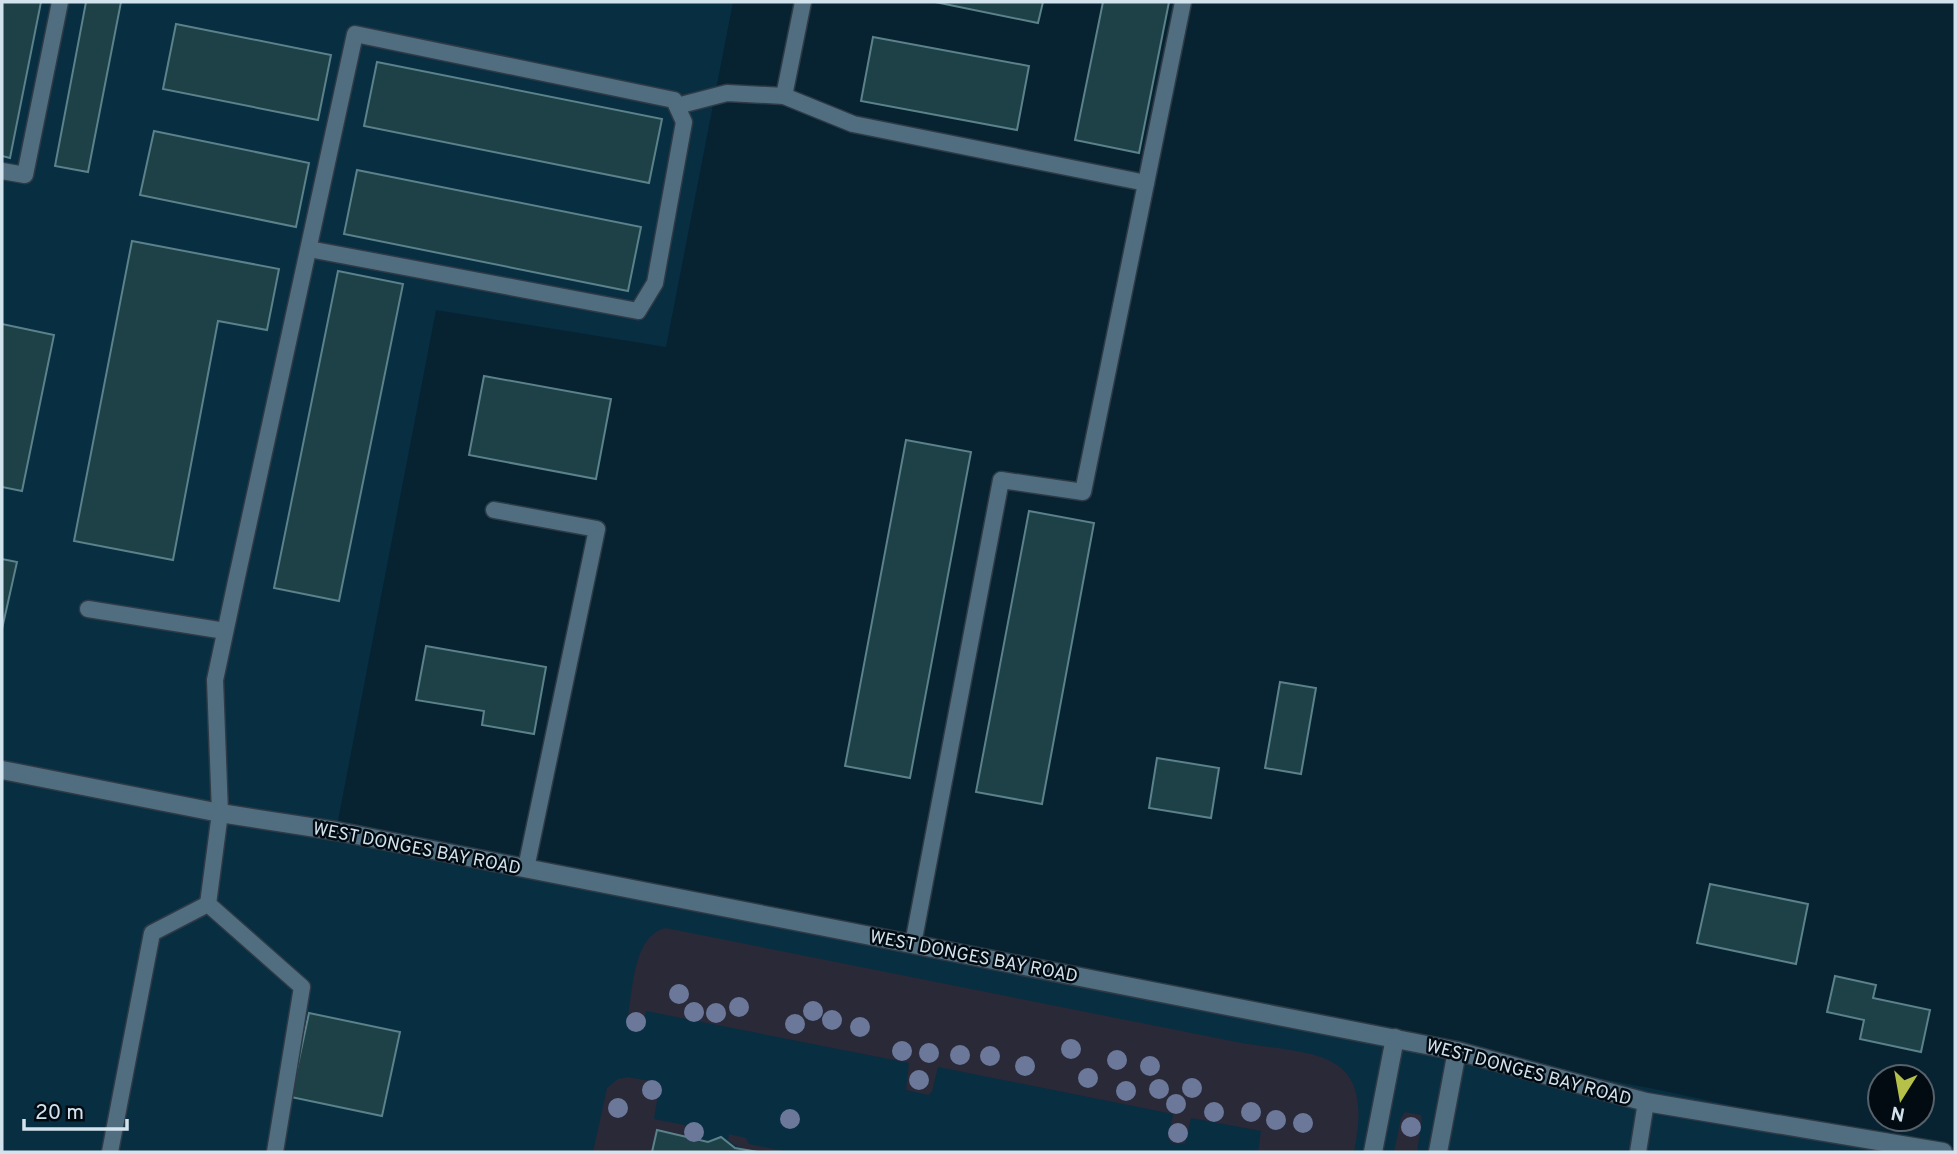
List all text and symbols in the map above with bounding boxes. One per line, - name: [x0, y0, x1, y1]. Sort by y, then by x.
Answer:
- street label: WEST DONGES BAY ROAD: [311, 818, 523, 881]
- street label: WEST DONGES BAY ROAD: [868, 926, 1080, 989]
- street label: WEST DONGES BAY ROAD: [1424, 1035, 1634, 1112]
- north arrow: [1866, 1063, 1936, 1133]
- scale bar: [24, 1088, 128, 1132]
- text: 20 m: [35, 1100, 84, 1127]
- text: N: [1889, 1100, 1907, 1126]

